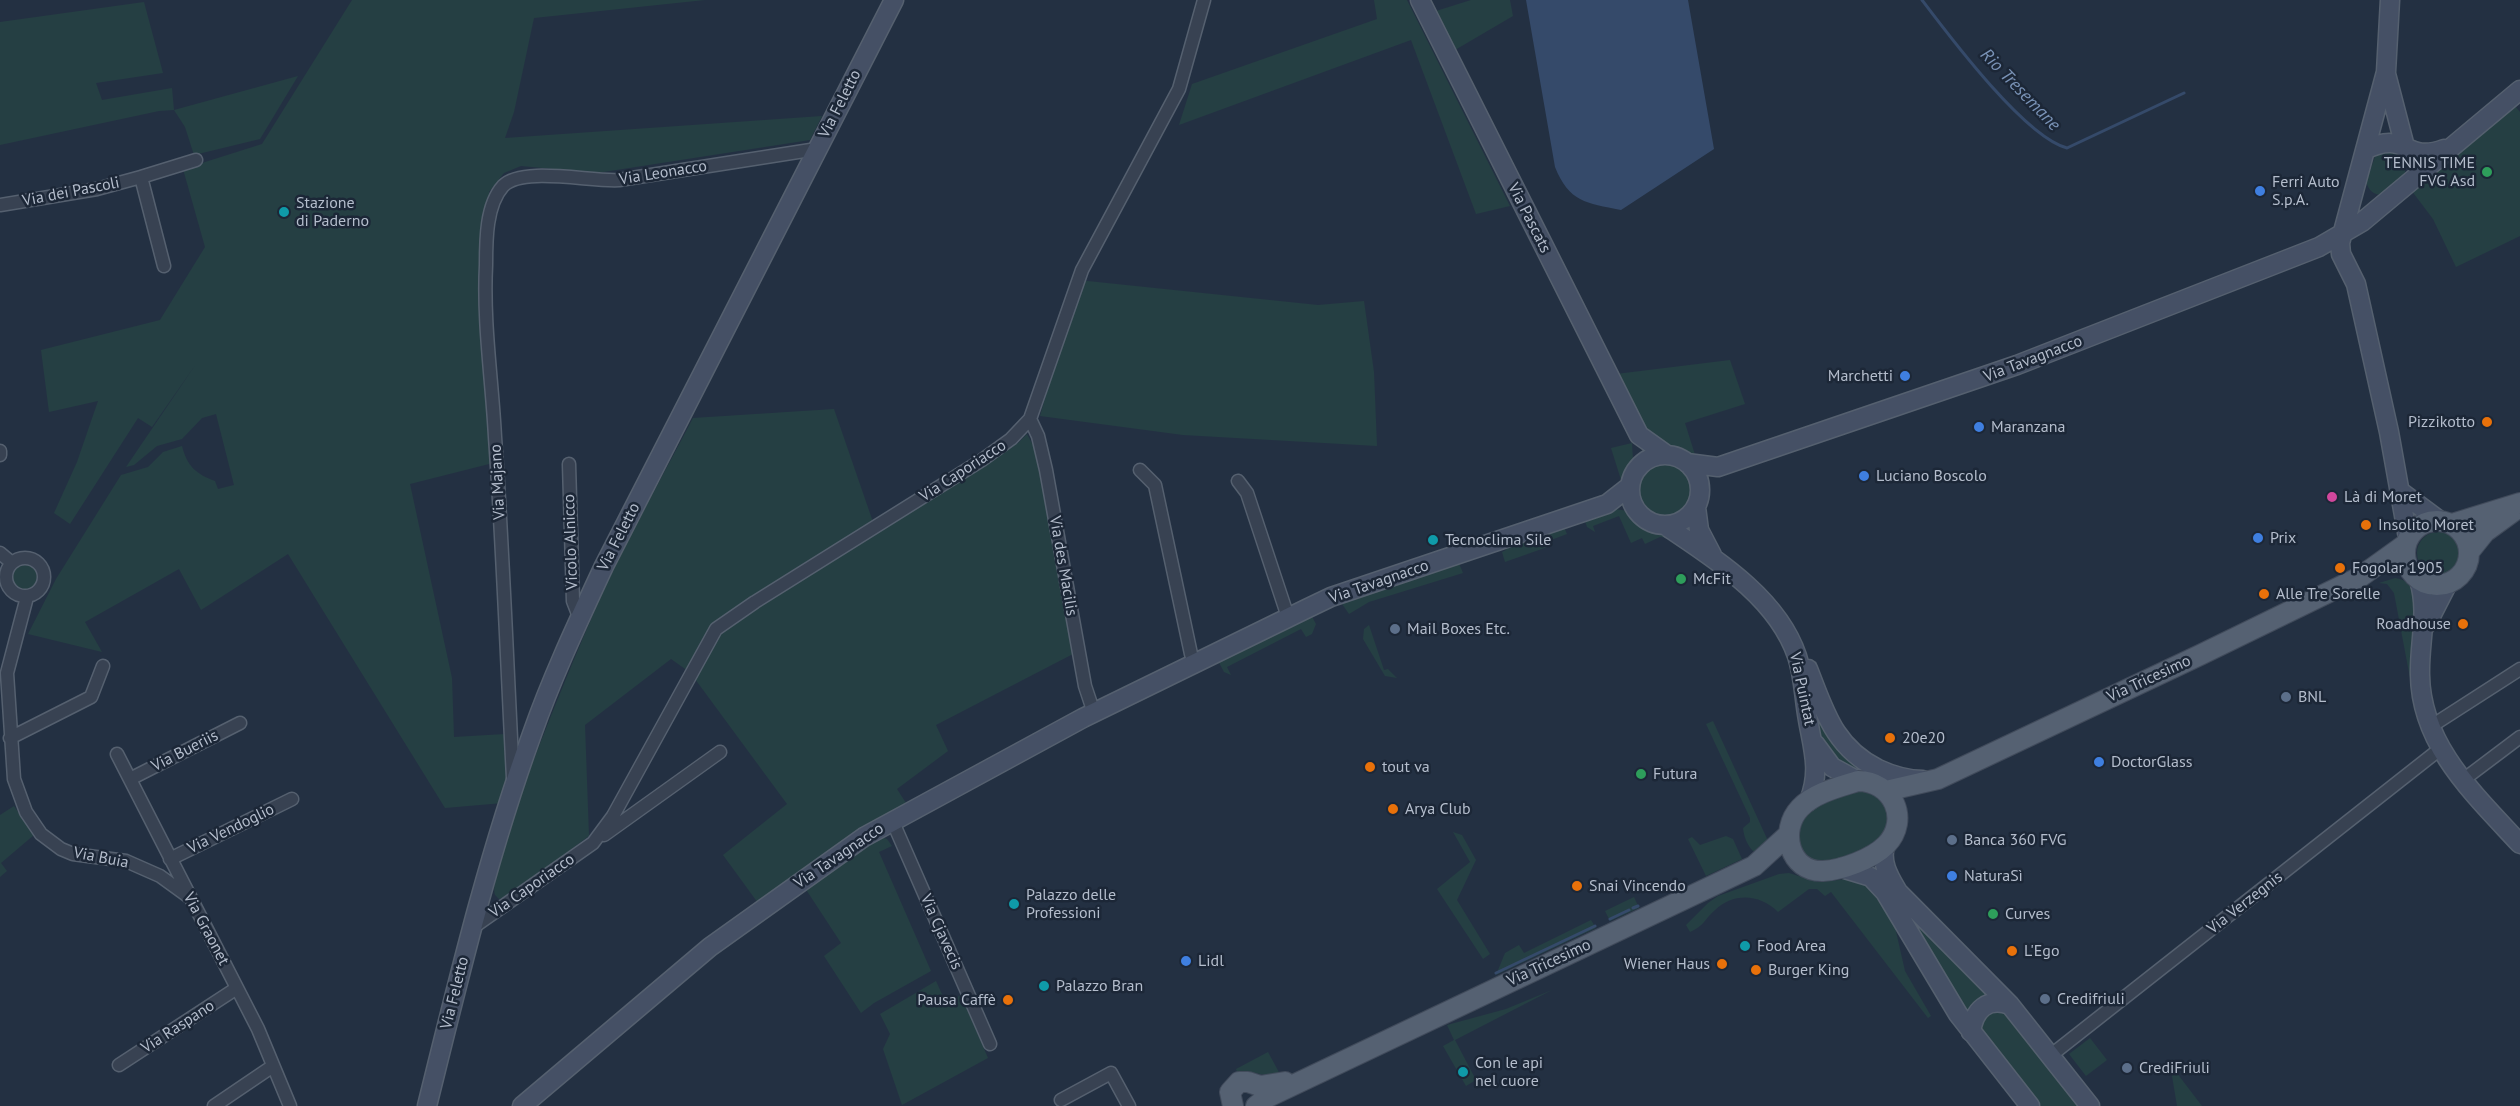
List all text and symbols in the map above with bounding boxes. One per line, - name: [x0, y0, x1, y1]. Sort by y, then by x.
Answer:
- water label: Rio Tresemane: [1975, 44, 2065, 136]
- street label: Via Feletto: [815, 67, 865, 141]
- place label: TENNIS TIME FVG Asd: [2384, 153, 2475, 191]
- street label: Via Leonacco: [618, 157, 708, 189]
- marker: TENNIS TIME FVG Asd: [2480, 165, 2494, 179]
- place label: Ferri Auto S.p.A.: [2272, 172, 2340, 210]
- street label: Via dei Pascoli: [21, 173, 121, 211]
- street label: Via Pascats: [1503, 180, 1555, 256]
- marker: Ferri Auto S.p.A.: [2253, 184, 2267, 198]
- place label: Stazione di Paderno: [296, 193, 369, 231]
- marker: Stazione di Paderno: [277, 205, 291, 219]
- street label: Via Tavagnacco: [1981, 331, 2085, 387]
- place label: Marchetti: [1828, 366, 1893, 386]
- marker: Marchetti: [1898, 369, 1912, 383]
- place label: Pizzikotto: [2408, 412, 2475, 432]
- marker: Pizzikotto: [2480, 415, 2494, 429]
- place label: Maranzana: [1991, 417, 2065, 437]
- marker: Maranzana: [1972, 420, 1986, 434]
- street label: Via Caporiacco: [916, 436, 1010, 506]
- street label: Via Majano: [486, 444, 510, 520]
- place label: Luciano Boscolo: [1876, 466, 1987, 486]
- marker: Luciano Boscolo: [1857, 469, 1871, 483]
- place label: Là di Moret: [2344, 487, 2422, 507]
- marker: Là di Moret: [2325, 490, 2339, 504]
- street label: Vicolo Alnicco: [560, 494, 582, 590]
- street label: Via Feletto: [594, 500, 644, 574]
- street label: Via des Macilis: [1045, 515, 1081, 617]
- place label: Insolito Moret: [2378, 515, 2474, 535]
- marker: Insolito Moret: [2359, 518, 2373, 532]
- place label: Prix: [2270, 528, 2296, 548]
- place label: Tecnoclima Sile: [1445, 530, 1551, 550]
- marker: Prix: [2251, 531, 2265, 545]
- marker: Tecnoclima Sile: [1426, 533, 1440, 547]
- street label: Via Tavagnacco: [1327, 556, 1431, 608]
- place label: Fogolar 1905: [2352, 558, 2443, 578]
- marker: Fogolar 1905: [2333, 561, 2347, 575]
- place label: McFit: [1693, 569, 1731, 589]
- marker: McFit: [1674, 572, 1688, 586]
- place label: Alle Tre Sorelle: [2276, 584, 2380, 604]
- marker: Alle Tre Sorelle: [2257, 587, 2271, 601]
- place label: Roadhouse: [2376, 614, 2451, 634]
- marker: Roadhouse: [2456, 617, 2470, 631]
- place label: Mail Boxes Etc.: [1407, 619, 1510, 639]
- marker: Mail Boxes Etc.: [1388, 622, 1402, 636]
- street label: Via Puintat: [1785, 651, 1819, 727]
- street label: Via Tricesimo: [2104, 651, 2194, 707]
- place label: BNL: [2298, 687, 2326, 707]
- marker: BNL: [2279, 690, 2293, 704]
- street label: Via Bueriis: [148, 726, 222, 776]
- place label: 20e20: [1902, 728, 1945, 748]
- marker: 20e20: [1883, 731, 1897, 745]
- place label: DoctorGlass: [2111, 752, 2192, 772]
- marker: DoctorGlass: [2092, 755, 2106, 769]
- place label: tout va: [1382, 757, 1430, 777]
- marker: tout va: [1363, 760, 1377, 774]
- place label: Futura: [1653, 764, 1697, 784]
- marker: Futura: [1634, 767, 1648, 781]
- place label: Arya Club: [1405, 799, 1471, 819]
- street label: Via Vendoglio: [185, 800, 277, 858]
- marker: Arya Club: [1386, 802, 1400, 816]
- street label: Via Tavagnacco: [791, 819, 887, 893]
- place label: Banca 360 FVG: [1964, 830, 2067, 850]
- marker: Banca 360 FVG: [1945, 833, 1959, 847]
- street label: Via Buia: [72, 843, 130, 873]
- street label: Via Caporiacco: [486, 850, 578, 922]
- place label: NaturaSì: [1964, 866, 2023, 886]
- street label: Via Verzegnis: [2203, 868, 2287, 938]
- marker: NaturaSì: [1945, 869, 1959, 883]
- place label: Snai Vincendo: [1589, 876, 1686, 896]
- marker: Snai Vincendo: [1570, 879, 1584, 893]
- place label: Palazzo delle Professioni: [1026, 885, 1116, 923]
- street label: Via Graonet: [179, 889, 233, 969]
- street label: Via Cjavecis: [916, 891, 966, 973]
- marker: Palazzo delle Professioni: [1007, 897, 1021, 911]
- place label: Curves: [2005, 904, 2050, 924]
- marker: Curves: [1986, 907, 2000, 921]
- street label: Via Tricesimo: [1504, 935, 1594, 991]
- place label: Food Area: [1757, 936, 1826, 956]
- marker: Food Area: [1738, 939, 1752, 953]
- place label: L'Ego: [2024, 941, 2060, 961]
- marker: L'Ego: [2005, 944, 2019, 958]
- place label: Lidl: [1198, 951, 1224, 971]
- marker: Lidl: [1179, 954, 1193, 968]
- place label: Wiener Haus: [1624, 954, 1710, 974]
- street label: Via Feletto: [437, 955, 473, 1031]
- marker: Wiener Haus: [1715, 957, 1729, 971]
- place label: Burger King: [1768, 960, 1849, 980]
- marker: Burger King: [1749, 963, 1763, 977]
- place label: Palazzo Bran: [1056, 976, 1143, 996]
- marker: Palazzo Bran: [1037, 979, 1051, 993]
- place label: Credifriuli: [2057, 989, 2125, 1009]
- place label: Pausa Caffè: [917, 990, 996, 1010]
- marker: Credifriuli: [2038, 992, 2052, 1006]
- marker: Pausa Caffè: [1001, 993, 1015, 1007]
- street label: Via Raspano: [138, 996, 218, 1058]
- place label: Con le api nel cuore: [1475, 1053, 1543, 1091]
- place label: CrediFriuli: [2139, 1058, 2210, 1078]
- marker: CrediFriuli: [2120, 1061, 2134, 1075]
- marker: Con le api nel cuore: [1456, 1065, 1470, 1079]

